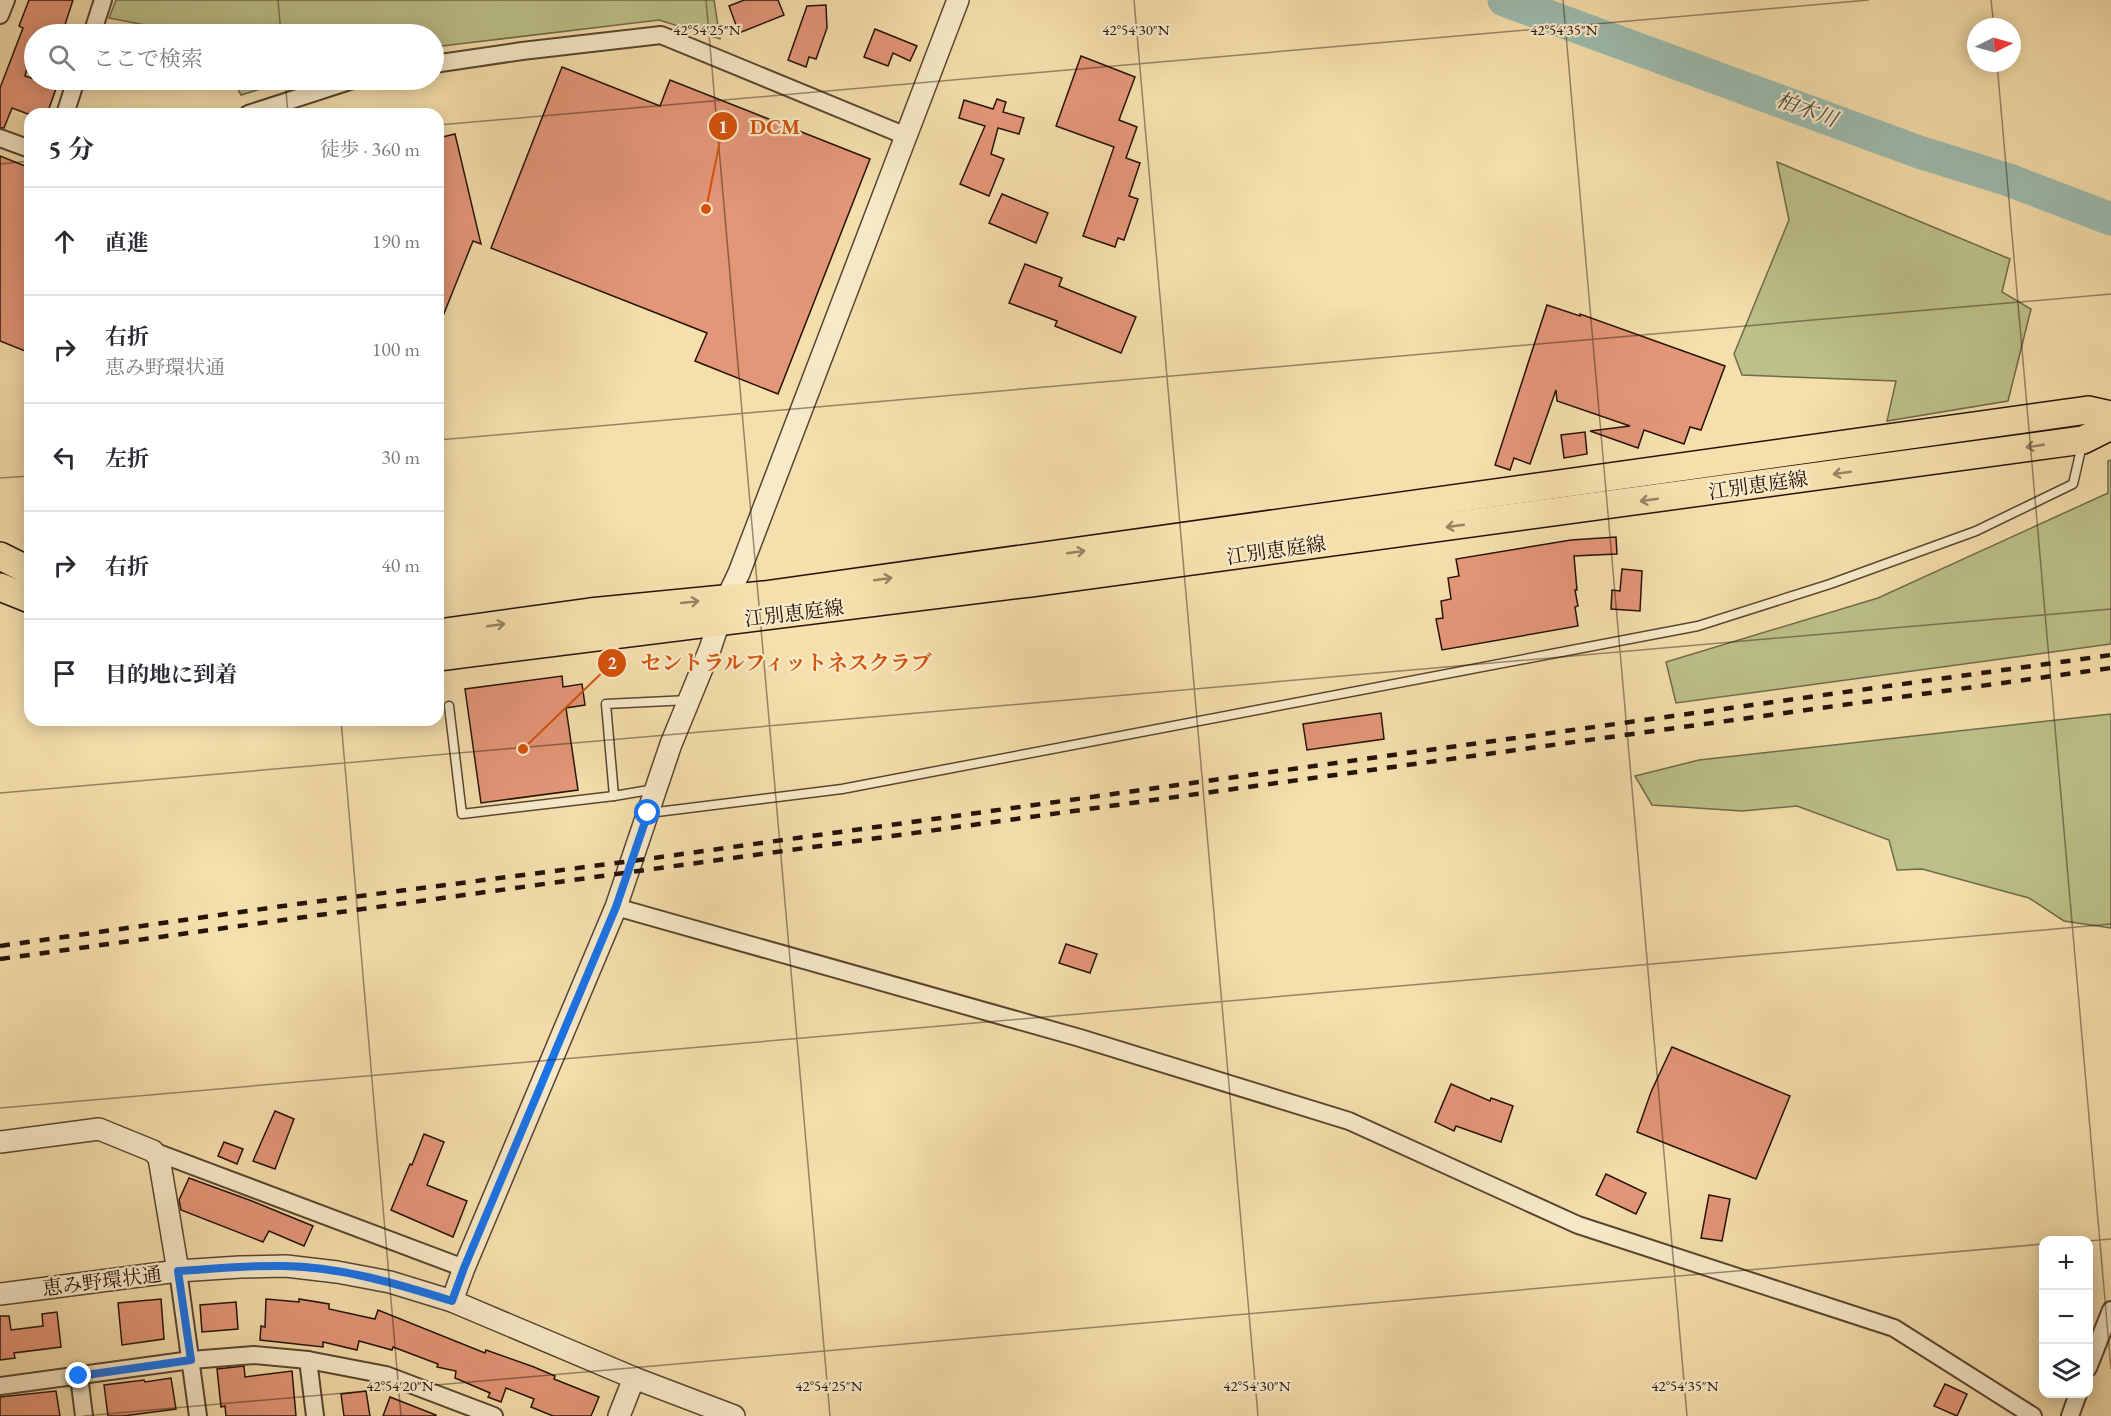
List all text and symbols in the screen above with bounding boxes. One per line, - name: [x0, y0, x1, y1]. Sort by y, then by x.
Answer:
- north arrow: [1967, 18, 2021, 72]
- text: 42°54'25"N: [673, 20, 741, 39]
- text: 42°54'30"N: [1102, 20, 1170, 39]
- text: 42°54'35"N: [1530, 20, 1598, 39]
- search box: [24, 24, 444, 90]
- icon: search: [45, 41, 78, 74]
- text: ここで検索: [93, 44, 203, 73]
- water label: 柏木川: [1773, 86, 1843, 133]
- callout: DCM: [708, 107, 812, 146]
- text: DCM: [750, 113, 800, 140]
- text: 1: [718, 115, 728, 138]
- text: 5 分: [48, 132, 94, 166]
- text: 徒歩 · 360 m: [320, 136, 420, 162]
- icon: ahead: [48, 225, 81, 258]
- text: 直進: [105, 228, 149, 257]
- text: 190 m: [372, 228, 420, 254]
- text: 右折: [105, 322, 149, 351]
- icon: right: [48, 333, 81, 366]
- text: 100 m: [372, 336, 420, 362]
- text: 恵み野環状通: [105, 354, 225, 380]
- icon: left: [48, 441, 81, 474]
- one-way arrow: [2026, 441, 2045, 452]
- text: 左折: [105, 444, 149, 473]
- text: 30 m: [381, 444, 420, 470]
- street label: 江別恵庭線: [1707, 465, 1809, 505]
- one-way arrow: [1832, 468, 1852, 479]
- one-way arrow: [1639, 494, 1659, 505]
- one-way arrow: [1446, 520, 1466, 531]
- street label: 江別恵庭線: [1225, 530, 1327, 570]
- one-way arrow: [1066, 546, 1086, 557]
- icon: right: [48, 549, 81, 582]
- text: 右折: [105, 552, 149, 581]
- text: 40 m: [381, 552, 420, 578]
- one-way arrow: [873, 573, 892, 584]
- street label: 江別恵庭線: [743, 594, 845, 632]
- one-way arrow: [679, 596, 699, 607]
- one-way arrow: [486, 620, 505, 631]
- callout: セントラルフィットネスクラブ: [597, 643, 945, 682]
- text: セントラルフィットネスクラブ: [640, 649, 932, 676]
- text: 2: [607, 651, 617, 674]
- icon: arrive: [48, 657, 81, 690]
- text: 目的地に到着: [105, 660, 237, 689]
- route start: [634, 799, 660, 825]
- map controls: [2039, 1236, 2093, 1398]
- button: +: [2039, 1236, 2093, 1290]
- street label: 恵み野環状通: [41, 1261, 163, 1301]
- button: −: [2039, 1290, 2093, 1344]
- button: layers: [2039, 1344, 2093, 1398]
- route end: [65, 1362, 91, 1388]
- text: 42°54'20"N: [366, 1376, 434, 1395]
- text: 42°54'25"N: [795, 1376, 863, 1395]
- text: 42°54'30"N: [1223, 1376, 1291, 1395]
- text: 42°54'35"N: [1651, 1376, 1719, 1395]

